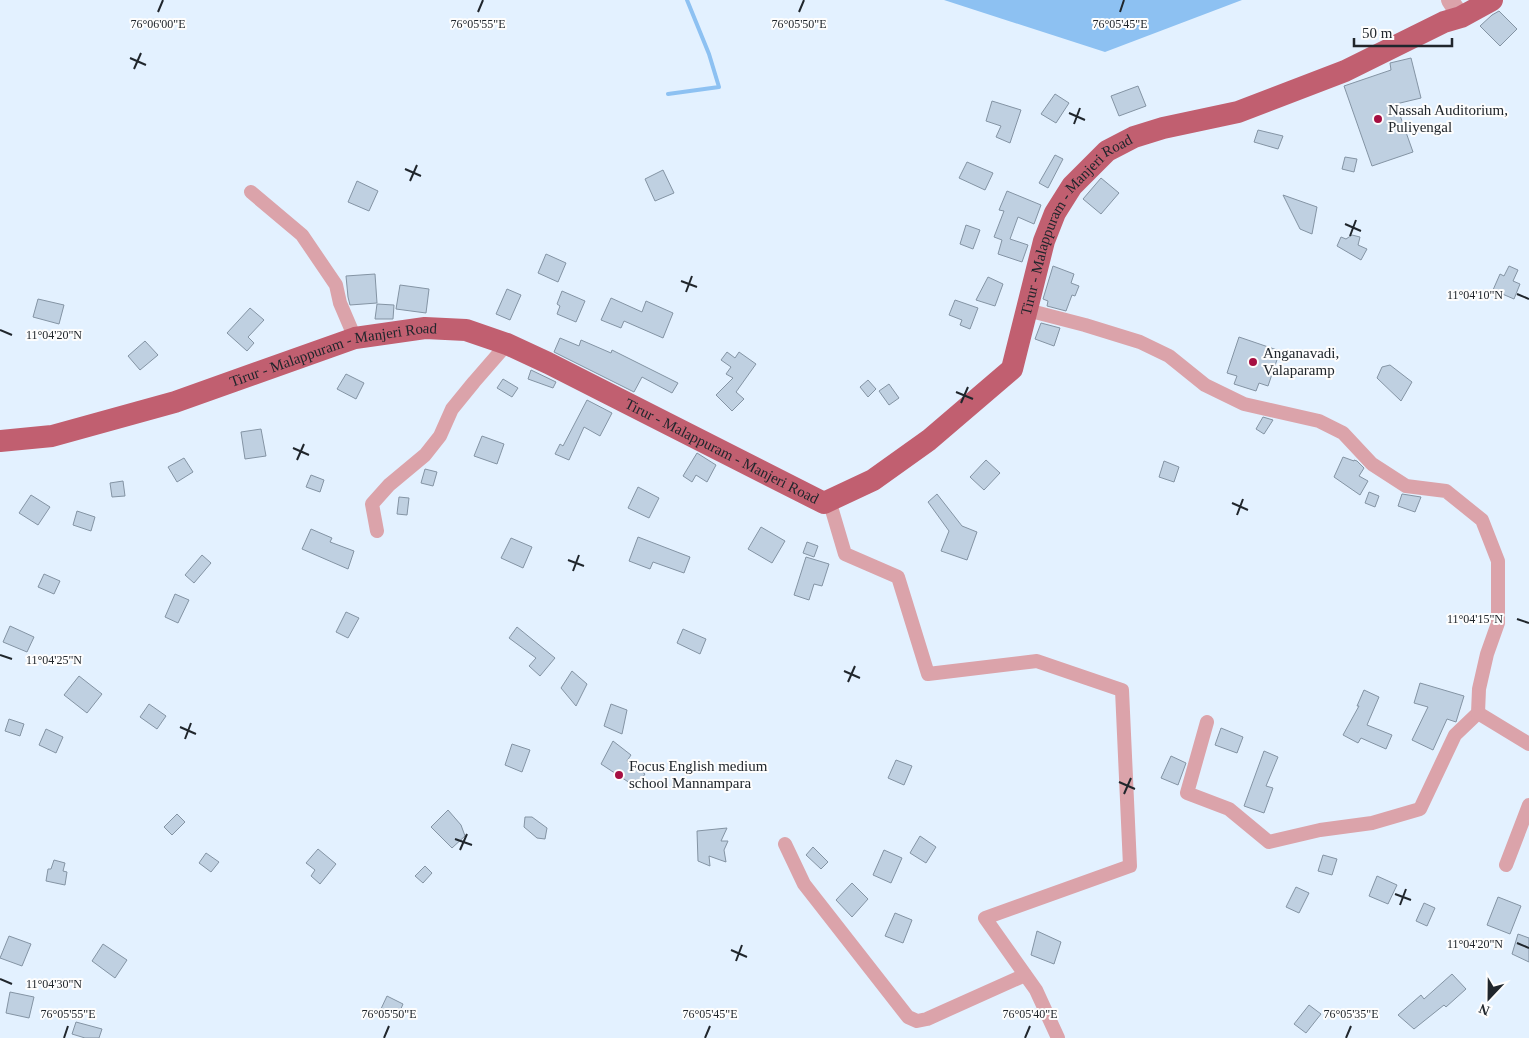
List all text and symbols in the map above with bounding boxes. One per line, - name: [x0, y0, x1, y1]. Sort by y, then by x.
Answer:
- scale bar: [1354, 15, 1452, 47]
- text: 76°06'00"E: [130, 17, 186, 31]
- text: 76°05'55"E: [450, 17, 506, 31]
- text: 76°05'50"E: [771, 17, 827, 31]
- text: 76°05'45"E: [1092, 17, 1148, 31]
- text: 50 m: [1362, 25, 1393, 41]
- place label: Nassah Auditorium, Puliyengal: [1388, 102, 1508, 135]
- marker: Nassah Auditorium, Puliyengal: [1372, 113, 1384, 125]
- street label: Tirur - Malappuram - Manjeri Road: [1018, 131, 1135, 317]
- text: 11°04'10"N: [1447, 288, 1503, 302]
- street label: Tirur - Malappuram - Manjeri Road: [228, 320, 438, 390]
- text: 11°04'20"N: [26, 328, 82, 342]
- place label: Anganavadi, Valaparamp: [1263, 345, 1339, 378]
- marker: Anganavadi, Valaparamp: [1247, 356, 1259, 368]
- street label: Tirur - Malappuram - Manjeri Road: [622, 395, 822, 507]
- text: 11°04'15"N: [1447, 612, 1503, 626]
- text: 11°04'25"N: [26, 653, 82, 667]
- place label: Focus English medium school Mannampara: [629, 758, 768, 791]
- marker: Focus English medium school Mannampara: [613, 769, 625, 781]
- text: 11°04'20"N: [1447, 937, 1503, 951]
- north arrow: [1464, 973, 1514, 1023]
- text: 11°04'30"N: [26, 977, 82, 991]
- text: N: [1477, 1001, 1492, 1018]
- text: 76°05'55"E: [40, 1007, 96, 1021]
- text: 76°05'50"E: [361, 1007, 417, 1021]
- text: 76°05'45"E: [682, 1007, 738, 1021]
- text: 76°05'40"E: [1002, 1007, 1058, 1021]
- text: 76°05'35"E: [1323, 1007, 1379, 1021]

